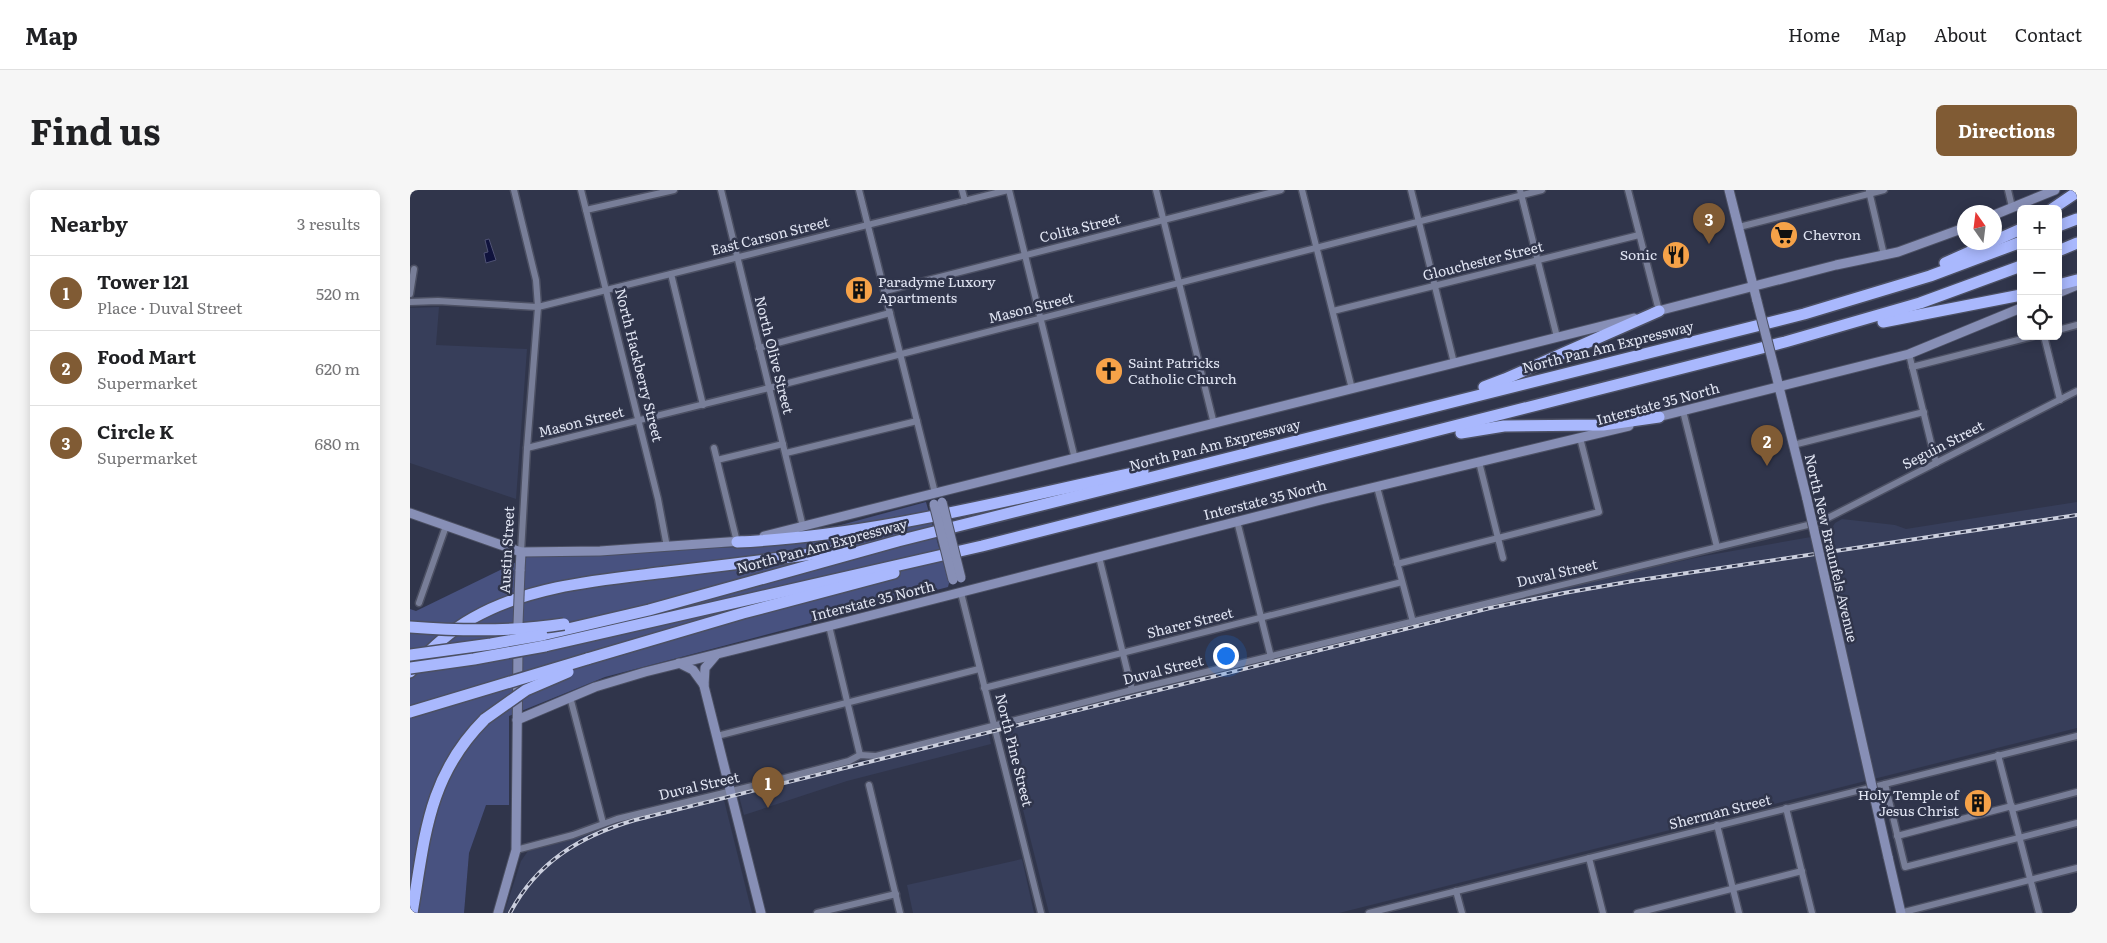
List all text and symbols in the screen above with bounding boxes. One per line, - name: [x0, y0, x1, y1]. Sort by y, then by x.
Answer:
- text: Map: [25, 17, 78, 52]
- text: Home: [1788, 21, 1840, 48]
- text: Map: [1868, 21, 1906, 48]
- text: About: [1934, 21, 1987, 48]
- text: Contact: [2015, 21, 2082, 48]
- text: Find us: [30, 104, 160, 156]
- button: Directions: [1936, 105, 2077, 156]
- pin: 3: [1693, 203, 1725, 244]
- north arrow: [1957, 205, 2002, 250]
- map controls: [2017, 205, 2062, 340]
- button: +: [2017, 205, 2062, 250]
- text: Nearby: [50, 207, 128, 238]
- street label: Colita Street: [1037, 207, 1123, 247]
- text: 3 results: [297, 211, 360, 235]
- street label: East Carson Street: [709, 211, 831, 259]
- supermarket icon: Chevron: [1769, 220, 1799, 250]
- place label: Chevron: [1803, 224, 1861, 244]
- street label: Glouchester Street: [1420, 235, 1545, 285]
- restaurant icon: Sonic: [1661, 240, 1691, 270]
- place label: Sonic: [1620, 244, 1657, 264]
- button: −: [2017, 250, 2062, 295]
- text: Tower 121: [97, 267, 189, 295]
- place label: Paradyme Luxory Apartments: [878, 271, 997, 307]
- building icon: Paradyme Luxory Apartments: [844, 275, 874, 305]
- text: 1: [63, 281, 69, 305]
- text: 520 m: [316, 281, 360, 305]
- street label: North Hackberry Street: [611, 286, 669, 444]
- street label: Mason Street: [986, 287, 1076, 327]
- street label: North Olive Street: [751, 294, 799, 416]
- text: Place · Duval Street: [97, 295, 243, 319]
- button: locate: [2017, 295, 2062, 340]
- street label: North Pan Am Expressway: [1520, 315, 1696, 377]
- text: Food Mart: [97, 342, 196, 370]
- place label: Saint Patricks Catholic Church: [1128, 352, 1237, 388]
- text: 2: [62, 356, 70, 380]
- text: 620 m: [315, 356, 360, 380]
- church icon: Saint Patricks Catholic Church: [1094, 356, 1124, 386]
- text: Supermarket: [97, 370, 197, 394]
- street label: Interstate 35 North: [1594, 377, 1721, 429]
- street label: Mason Street: [536, 401, 626, 441]
- street label: North Pan Am Expressway: [1127, 413, 1303, 475]
- street label: Seguin Street: [1898, 415, 1987, 473]
- text: Circle K: [97, 417, 174, 445]
- pin: 2: [1751, 425, 1783, 466]
- text: 3: [62, 431, 70, 455]
- text: 680 m: [315, 431, 360, 455]
- text: Supermarket: [97, 445, 197, 469]
- street label: North New Braunfels Avenue: [1801, 452, 1863, 644]
- street label: Interstate 35 North: [1201, 474, 1329, 524]
- street label: Austin Street: [494, 506, 518, 594]
- street label: North Pan Am Expressway: [734, 512, 910, 577]
- street label: Duval Street: [1514, 553, 1599, 591]
- street label: Interstate 35 North: [809, 575, 937, 625]
- street label: Sharer Street: [1145, 602, 1235, 642]
- your location: [1213, 643, 1239, 669]
- street label: Duval Street: [1120, 649, 1205, 689]
- street label: North Pine Street: [991, 691, 1039, 809]
- street label: Duval Street: [656, 766, 741, 804]
- pin: 1: [752, 767, 784, 808]
- place label: Holy Temple of Jesus Christ: [1858, 784, 1961, 820]
- building icon: Holy Temple of Jesus Christ: [1963, 788, 1993, 818]
- street label: Sherman Street: [1667, 789, 1773, 833]

